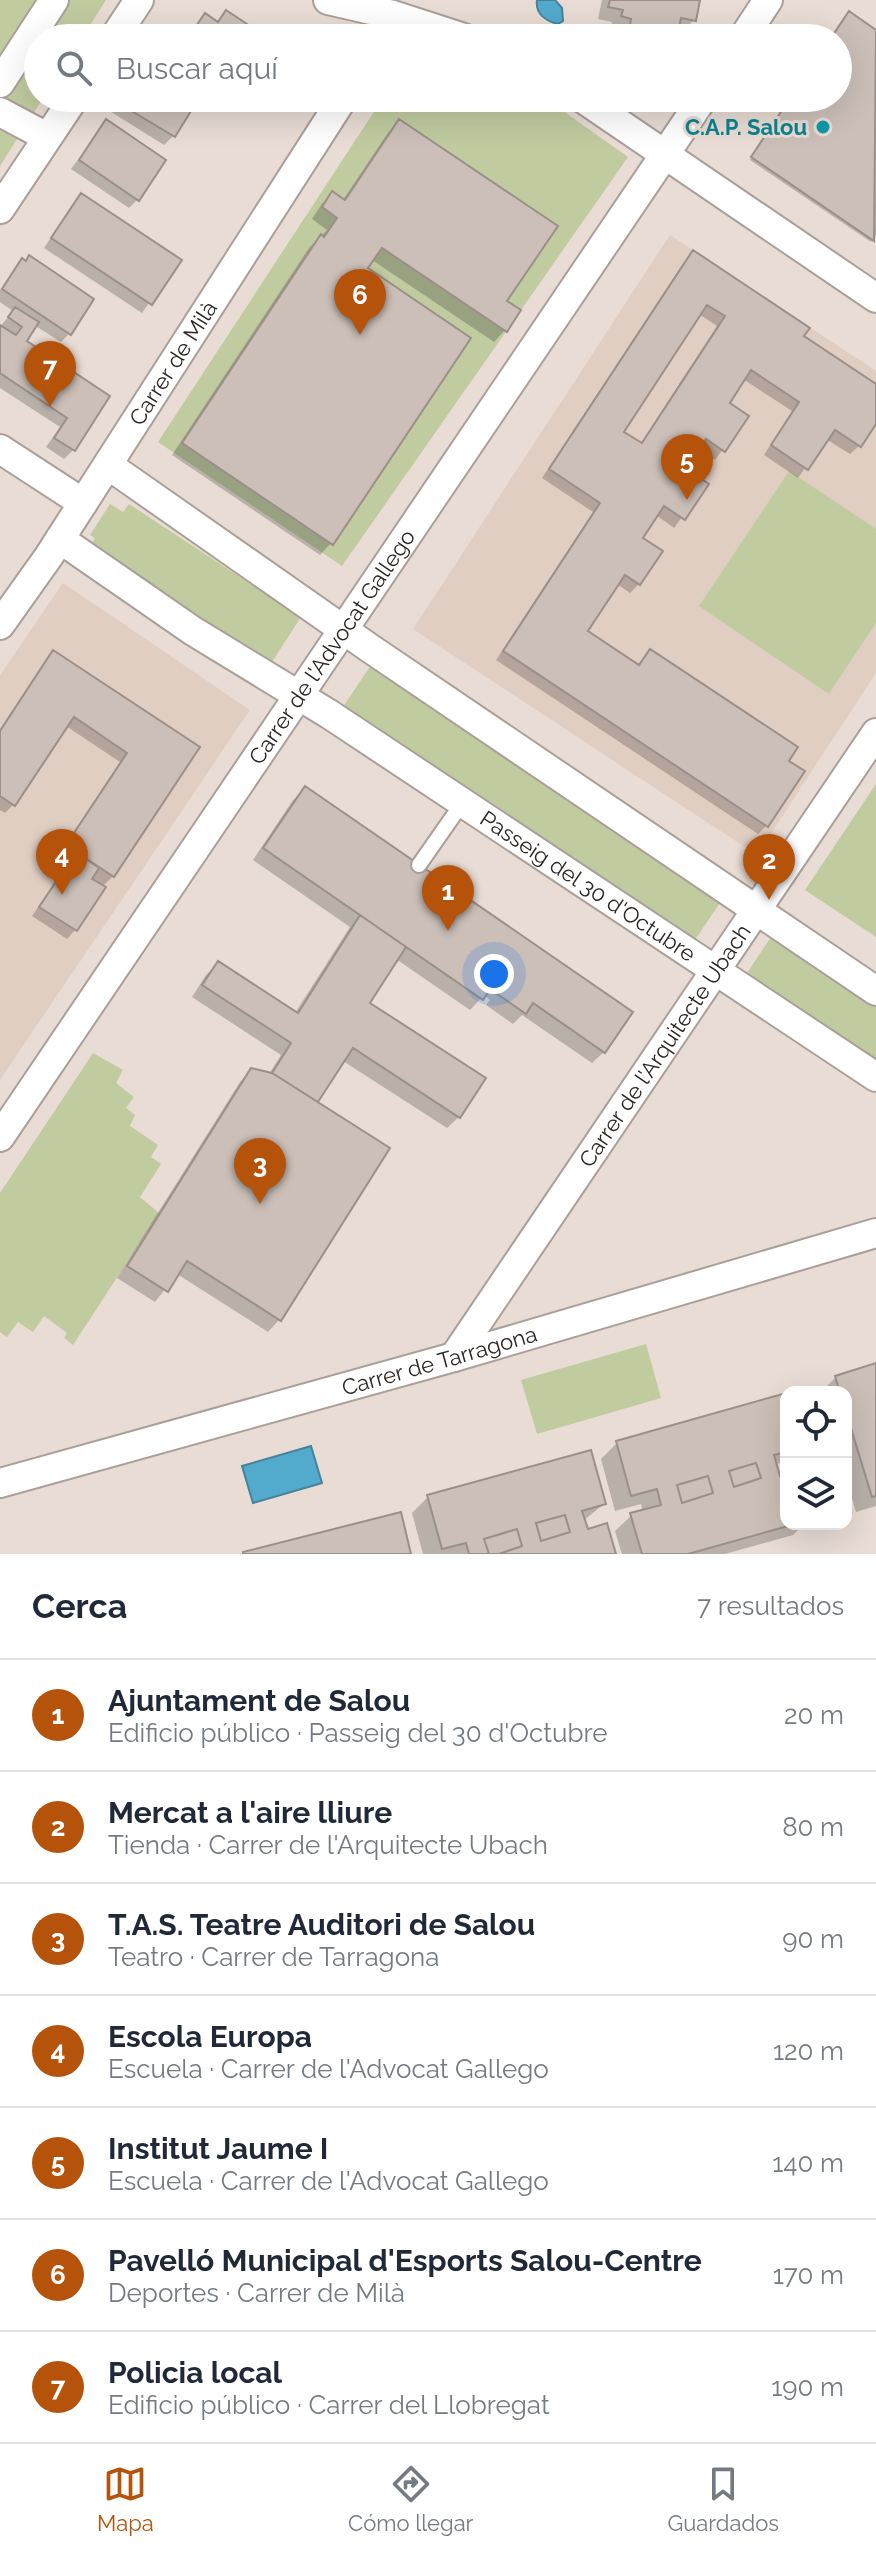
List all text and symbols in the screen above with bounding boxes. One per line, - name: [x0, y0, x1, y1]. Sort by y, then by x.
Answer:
- search box: [24, 24, 852, 112]
- icon: search: [52, 46, 96, 90]
- text: Buscar aquí: [116, 51, 278, 86]
- place label: C.A.P. Salou: [685, 114, 807, 140]
- marker: C.A.P. Salou: [814, 118, 832, 136]
- pin: 6: [334, 269, 386, 335]
- street label: Carrer de Milà: [124, 296, 222, 430]
- pin: 7: [24, 341, 76, 407]
- pin: 5: [661, 434, 713, 500]
- street label: Carrer de l'Advocat Gallego: [243, 524, 420, 769]
- street label: Passeig del 30 d'Octubre: [475, 805, 701, 967]
- pin: 4: [36, 829, 88, 895]
- pin: 2: [743, 834, 795, 900]
- pin: 1: [422, 865, 474, 931]
- street label: Carrer de l'Arquitecte Ubach: [573, 919, 756, 1172]
- your location: [474, 954, 514, 994]
- pin: 3: [234, 1138, 286, 1204]
- street label: Carrer de Tarragona: [339, 1320, 540, 1401]
- map controls: [780, 1386, 852, 1530]
- button: locate: [780, 1386, 852, 1458]
- button: layers: [780, 1458, 852, 1530]
- text: Cerca: [32, 1586, 127, 1626]
- text: 7 resultados: [697, 1591, 844, 1621]
- text: Ajuntament de Salou: [108, 1683, 410, 1718]
- text: 1: [52, 1700, 64, 1730]
- text: 20 m: [784, 1700, 844, 1730]
- text: Edificio público · Passeig del 30 d'Octubre: [108, 1718, 607, 1748]
- text: Mercat a l'aire lliure: [108, 1795, 392, 1830]
- text: 2: [51, 1812, 65, 1842]
- text: 80 m: [782, 1812, 844, 1842]
- text: Tienda · Carrer de l'Arquitecte Ubach: [108, 1830, 548, 1860]
- text: T.A.S. Teatre Auditori de Salou: [108, 1907, 535, 1942]
- text: 3: [51, 1924, 65, 1954]
- text: 90 m: [782, 1924, 844, 1954]
- text: Teatro · Carrer de Tarragona: [108, 1942, 439, 1972]
- text: Escola Europa: [108, 2019, 312, 2054]
- text: 4: [51, 2036, 65, 2066]
- text: 120 m: [773, 2036, 844, 2066]
- text: Escuela · Carrer de l'Advocat Gallego: [108, 2054, 549, 2084]
- text: Institut Jaume I: [108, 2131, 328, 2166]
- text: 5: [51, 2148, 65, 2178]
- text: 140 m: [772, 2148, 844, 2178]
- text: Escuela · Carrer de l'Advocat Gallego: [108, 2166, 549, 2196]
- text: Pavelló Municipal d'Esports Salou-Centre: [108, 2243, 702, 2278]
- text: 6: [50, 2260, 66, 2290]
- text: 170 m: [773, 2260, 844, 2290]
- text: Deportes · Carrer de Milà: [108, 2278, 405, 2308]
- text: Policia local: [108, 2355, 282, 2390]
- text: 7: [51, 2372, 65, 2402]
- text: 190 m: [771, 2372, 844, 2402]
- text: Edificio público · Carrer del Llobregat: [108, 2390, 550, 2420]
- tab: Mapa: [97, 2462, 154, 2536]
- tab: Cómo llegar: [348, 2462, 473, 2536]
- tab: Guardados: [668, 2462, 779, 2536]

